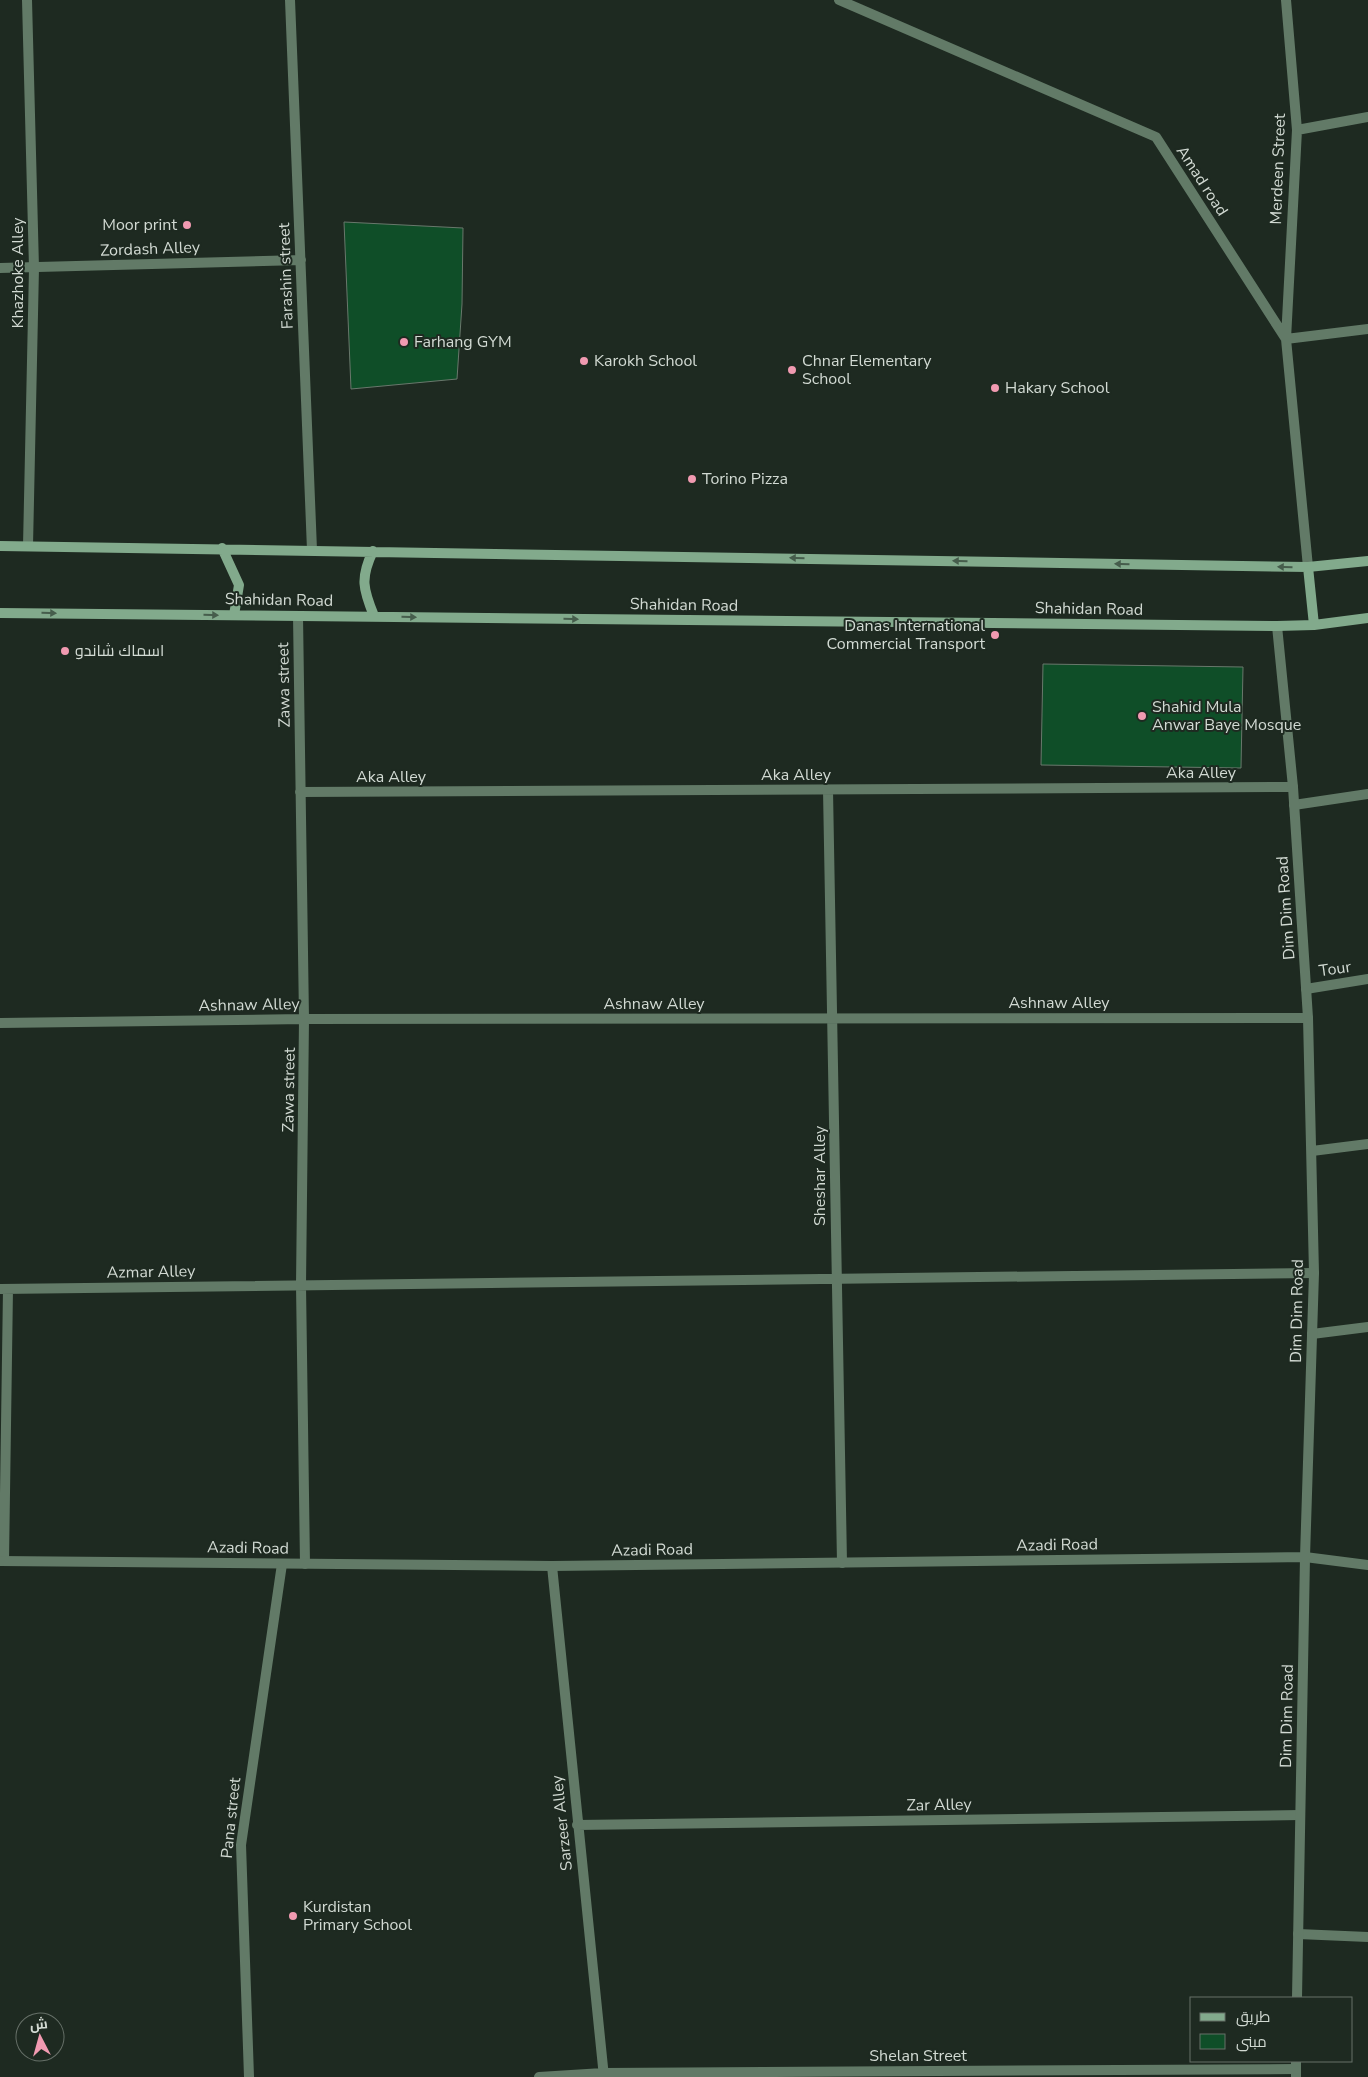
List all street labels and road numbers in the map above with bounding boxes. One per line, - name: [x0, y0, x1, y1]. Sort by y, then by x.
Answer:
- street label: Merdeen Street: [1265, 113, 1291, 225]
- street label: Amad road: [1171, 142, 1233, 220]
- street label: Khazhoke Alley: [7, 217, 29, 329]
- street label: Farashin street: [273, 222, 299, 329]
- street label: Zordash Alley: [100, 236, 201, 262]
- street label: Shahidan Road: [225, 588, 333, 612]
- street label: Shahidan Road: [630, 593, 738, 617]
- street label: Shahidan Road: [1035, 597, 1143, 621]
- street label: Zawa street: [272, 642, 296, 728]
- street label: Aka Alley: [1166, 762, 1237, 784]
- street label: Aka Alley: [761, 764, 832, 786]
- street label: Aka Alley: [356, 766, 427, 788]
- street label: Dim Dim Road: [1271, 855, 1301, 961]
- street label: Tour: [1318, 956, 1353, 982]
- street label: Ashnaw Alley: [1008, 992, 1110, 1014]
- street label: Ashnaw Alley: [198, 993, 301, 1017]
- street label: Ashnaw Alley: [603, 993, 705, 1015]
- street label: Zawa street: [277, 1047, 301, 1133]
- street label: Sheshar Alley: [809, 1125, 831, 1226]
- street label: Dim Dim Road: [1285, 1259, 1309, 1363]
- street label: Azmar Alley: [106, 1260, 196, 1284]
- street label: Azadi Road: [1016, 1533, 1098, 1557]
- street label: Azadi Road: [207, 1536, 289, 1560]
- street label: Azadi Road: [611, 1538, 693, 1562]
- street label: Dim Dim Road: [1275, 1664, 1299, 1768]
- street label: Sarzeer Alley: [546, 1773, 578, 1872]
- street label: Pana street: [216, 1776, 246, 1860]
- street label: Zar Alley: [906, 1793, 973, 1817]
- street label: Shelan Street: [869, 2045, 967, 2067]

